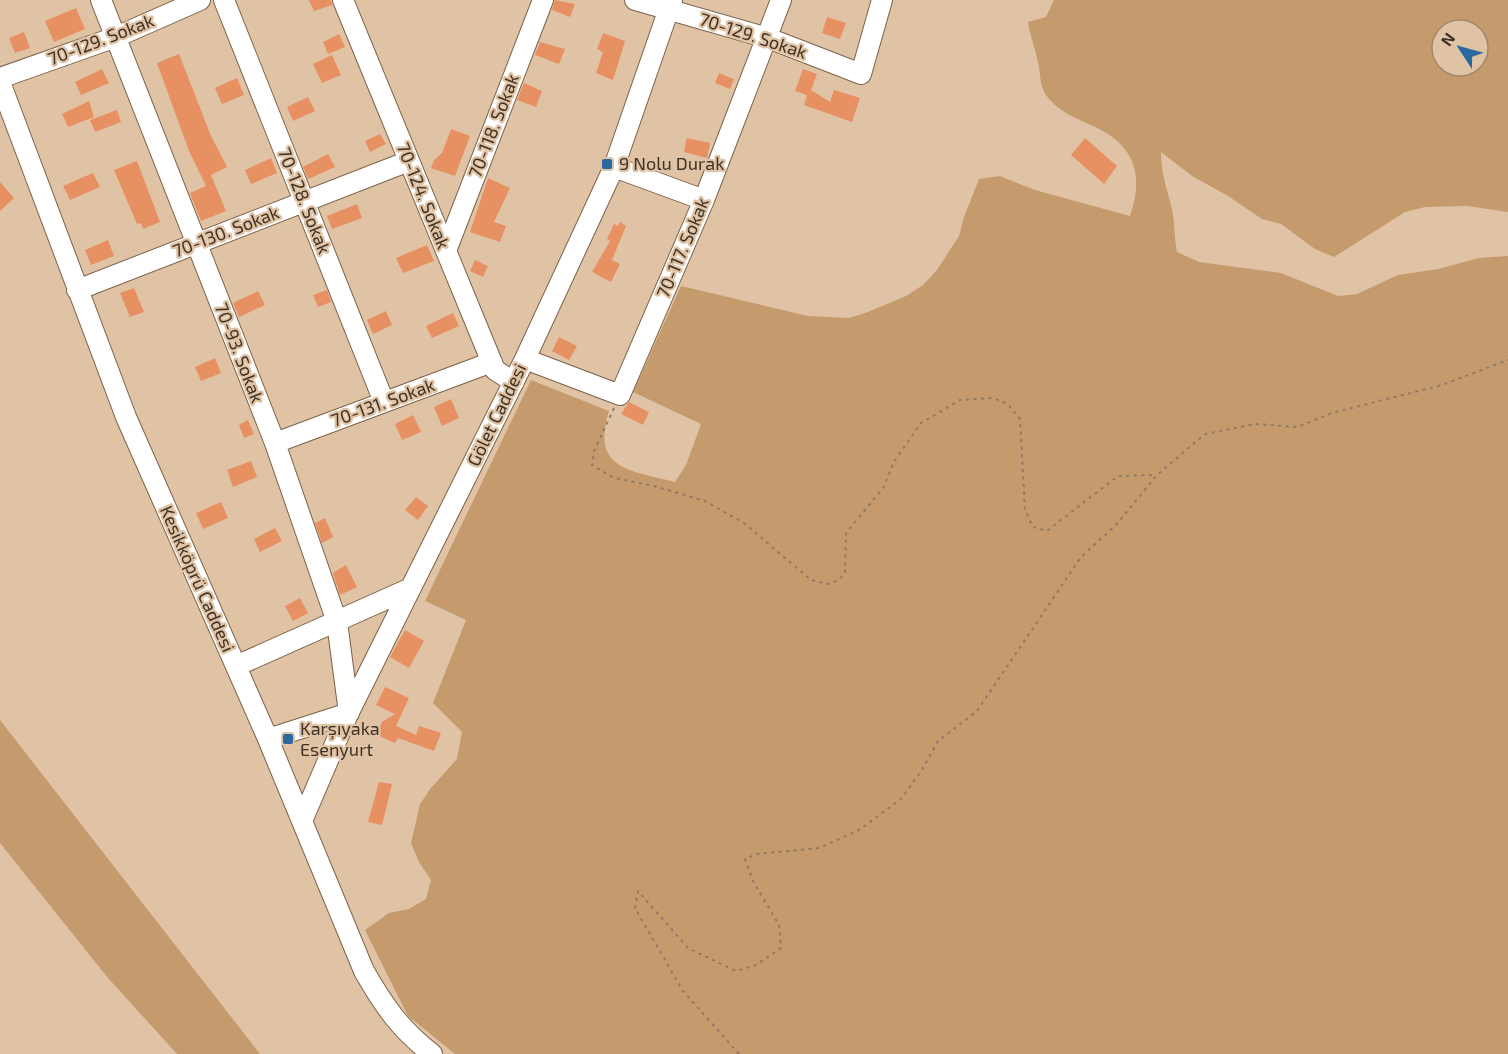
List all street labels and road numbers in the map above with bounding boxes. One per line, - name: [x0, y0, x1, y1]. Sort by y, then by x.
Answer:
- street label: 70-129. Sokak: [697, 7, 810, 63]
- street label: 70-129. Sokak: [44, 9, 157, 69]
- street label: 70-118. Sokak: [463, 71, 523, 181]
- street label: 70-124. Sokak: [393, 139, 455, 252]
- street label: 70-128. Sokak: [274, 144, 336, 257]
- street label: 70-117. Sokak: [651, 194, 713, 301]
- street label: 70-130. Sokak: [169, 201, 282, 261]
- street label: 70-93. Sokak: [211, 300, 269, 406]
- street label: Gölet Caddesi: [462, 360, 530, 469]
- street label: 70-131. Sokak: [328, 373, 437, 431]
- street label: Kesikköprü Caddesi: [156, 502, 240, 655]

